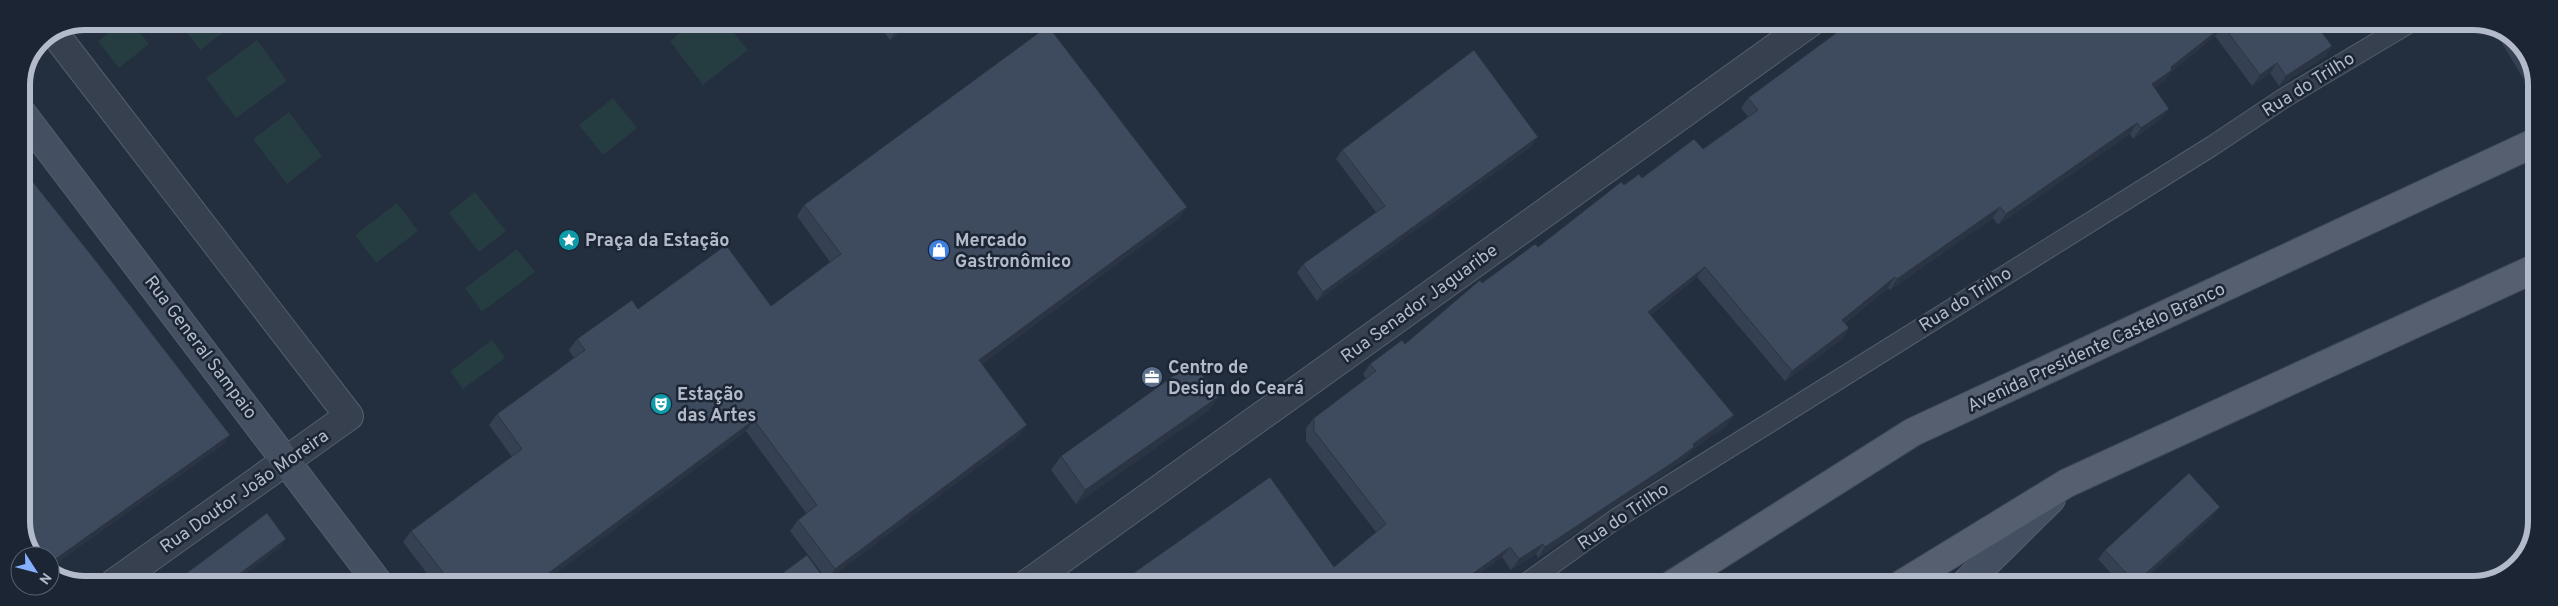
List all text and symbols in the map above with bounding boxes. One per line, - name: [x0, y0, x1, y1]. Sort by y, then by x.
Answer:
- street label: Rua do Trilho: [2258, 48, 2359, 123]
- place icon: Praça da Estação: [557, 228, 581, 252]
- place label: Praça da Estação: [585, 230, 729, 253]
- place label: Mercado Gastronômico: [955, 230, 1071, 274]
- shop icon: Mercado Gastronômico: [927, 238, 951, 262]
- street label: Rua Senador Jaguaribe: [1337, 240, 1503, 369]
- street label: Rua do Trilho: [1915, 263, 2016, 338]
- street label: Rua General Sampaio: [138, 272, 261, 424]
- street label: Avenida Presidente Castelo Branco: [1964, 278, 2229, 418]
- place label: Centro de Design do Ceará: [1168, 357, 1304, 401]
- office icon: Centro de Design do Ceará: [1140, 365, 1164, 389]
- place label: Estação das Artes: [677, 384, 756, 428]
- theatre icon: Estação das Artes: [649, 392, 673, 416]
- street label: Rua Doutor João Moreira: [156, 425, 334, 559]
- street label: Rua do Trilho: [1574, 478, 1674, 556]
- north arrow: [10, 546, 60, 596]
- text: N: [34, 569, 54, 587]

